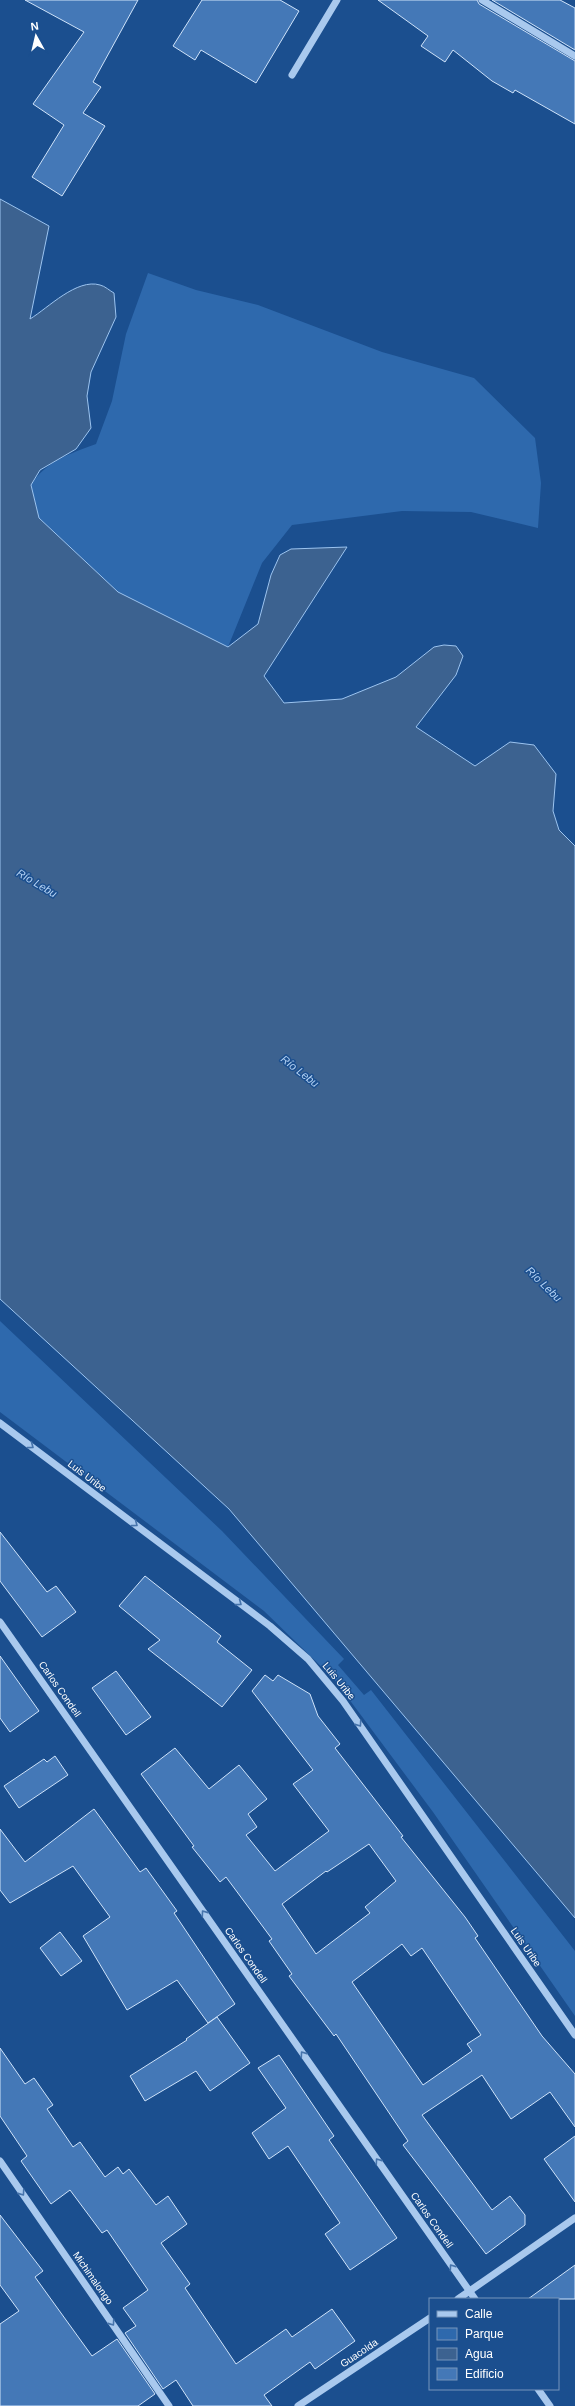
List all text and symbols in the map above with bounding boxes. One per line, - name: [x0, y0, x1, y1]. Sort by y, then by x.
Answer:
- north arrow: [16, 16, 56, 56]
- text: N: [30, 20, 39, 33]
- water label: Río Lebu: [15, 866, 59, 900]
- water label: Río Lebu: [279, 1053, 321, 1089]
- water label: Río Lebu: [524, 1264, 564, 1304]
- one-way arrow: [27, 1441, 34, 1448]
- street label: Luis Uribe: [66, 1458, 109, 1494]
- one-way arrow: [131, 1520, 138, 1527]
- one-way arrow: [235, 1598, 242, 1605]
- street label: Carlos Condell: [37, 1659, 83, 1719]
- street label: Luis Uribe: [321, 1660, 358, 1702]
- one-way arrow: [354, 1720, 362, 1727]
- one-way arrow: [202, 1911, 209, 1918]
- street label: Carlos Condell: [223, 1925, 269, 1985]
- street label: Luis Uribe: [509, 1925, 544, 1969]
- one-way arrow: [300, 2051, 308, 2058]
- one-way arrow: [376, 2158, 383, 2165]
- one-way arrow: [17, 2189, 25, 2196]
- street label: Carlos Condell: [409, 2190, 455, 2250]
- street label: Michimalongo: [71, 2250, 115, 2307]
- one-way arrow: [449, 2264, 457, 2271]
- legend: [429, 2298, 559, 2390]
- text: Calle: [465, 2307, 493, 2321]
- one-way arrow: [107, 2319, 115, 2326]
- text: Parque: [465, 2327, 504, 2341]
- street label: Guacolda: [338, 2336, 380, 2370]
- text: Agua: [465, 2347, 493, 2361]
- text: Edificio: [465, 2367, 504, 2381]

